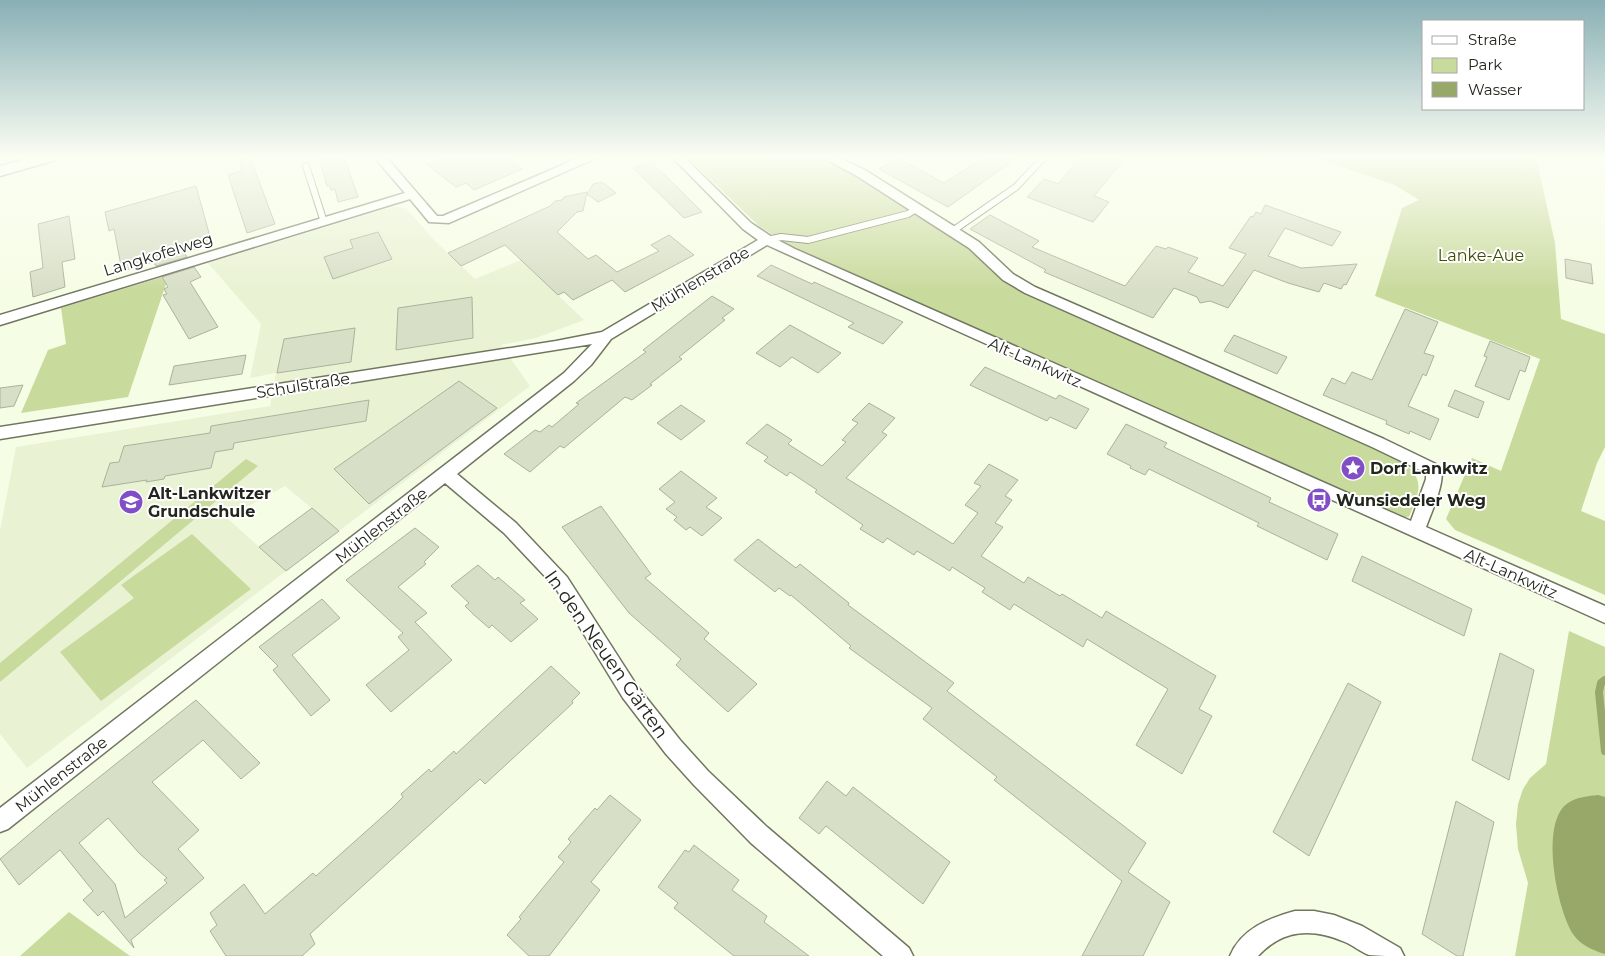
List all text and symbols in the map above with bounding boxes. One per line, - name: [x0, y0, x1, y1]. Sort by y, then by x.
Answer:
- legend: [1422, 20, 1585, 110]
- text: Straße: [1468, 30, 1517, 49]
- text: Park: [1468, 55, 1502, 74]
- text: Wasser: [1468, 80, 1522, 99]
- street label: Langkofelweg: [101, 229, 215, 280]
- street label: Mühlenstraße: [648, 243, 753, 316]
- park label: Lanke-Aue: [1438, 246, 1524, 265]
- street label: Alt-Lankwitz: [985, 333, 1084, 391]
- street label: Schulstraße: [255, 369, 351, 402]
- place icon: Dorf Lankwitz: [1340, 455, 1366, 481]
- place label: Dorf Lankwitz: [1370, 459, 1488, 478]
- place label: Alt-Lankwitzer Grundschule: [147, 484, 271, 521]
- street label: Mühlenstraße: [332, 484, 431, 567]
- bus stop icon: Wunsiedeler Weg: [1306, 487, 1332, 513]
- school or university icon: Alt-Lankwitzer Grundschule: [118, 489, 144, 515]
- place label: Wunsiedeler Weg: [1336, 491, 1486, 510]
- street label: Alt-Lankwitz: [1461, 544, 1560, 602]
- street label: In den Neuen Gärten: [540, 566, 673, 743]
- street label: Mühlenstraße: [12, 733, 111, 816]

